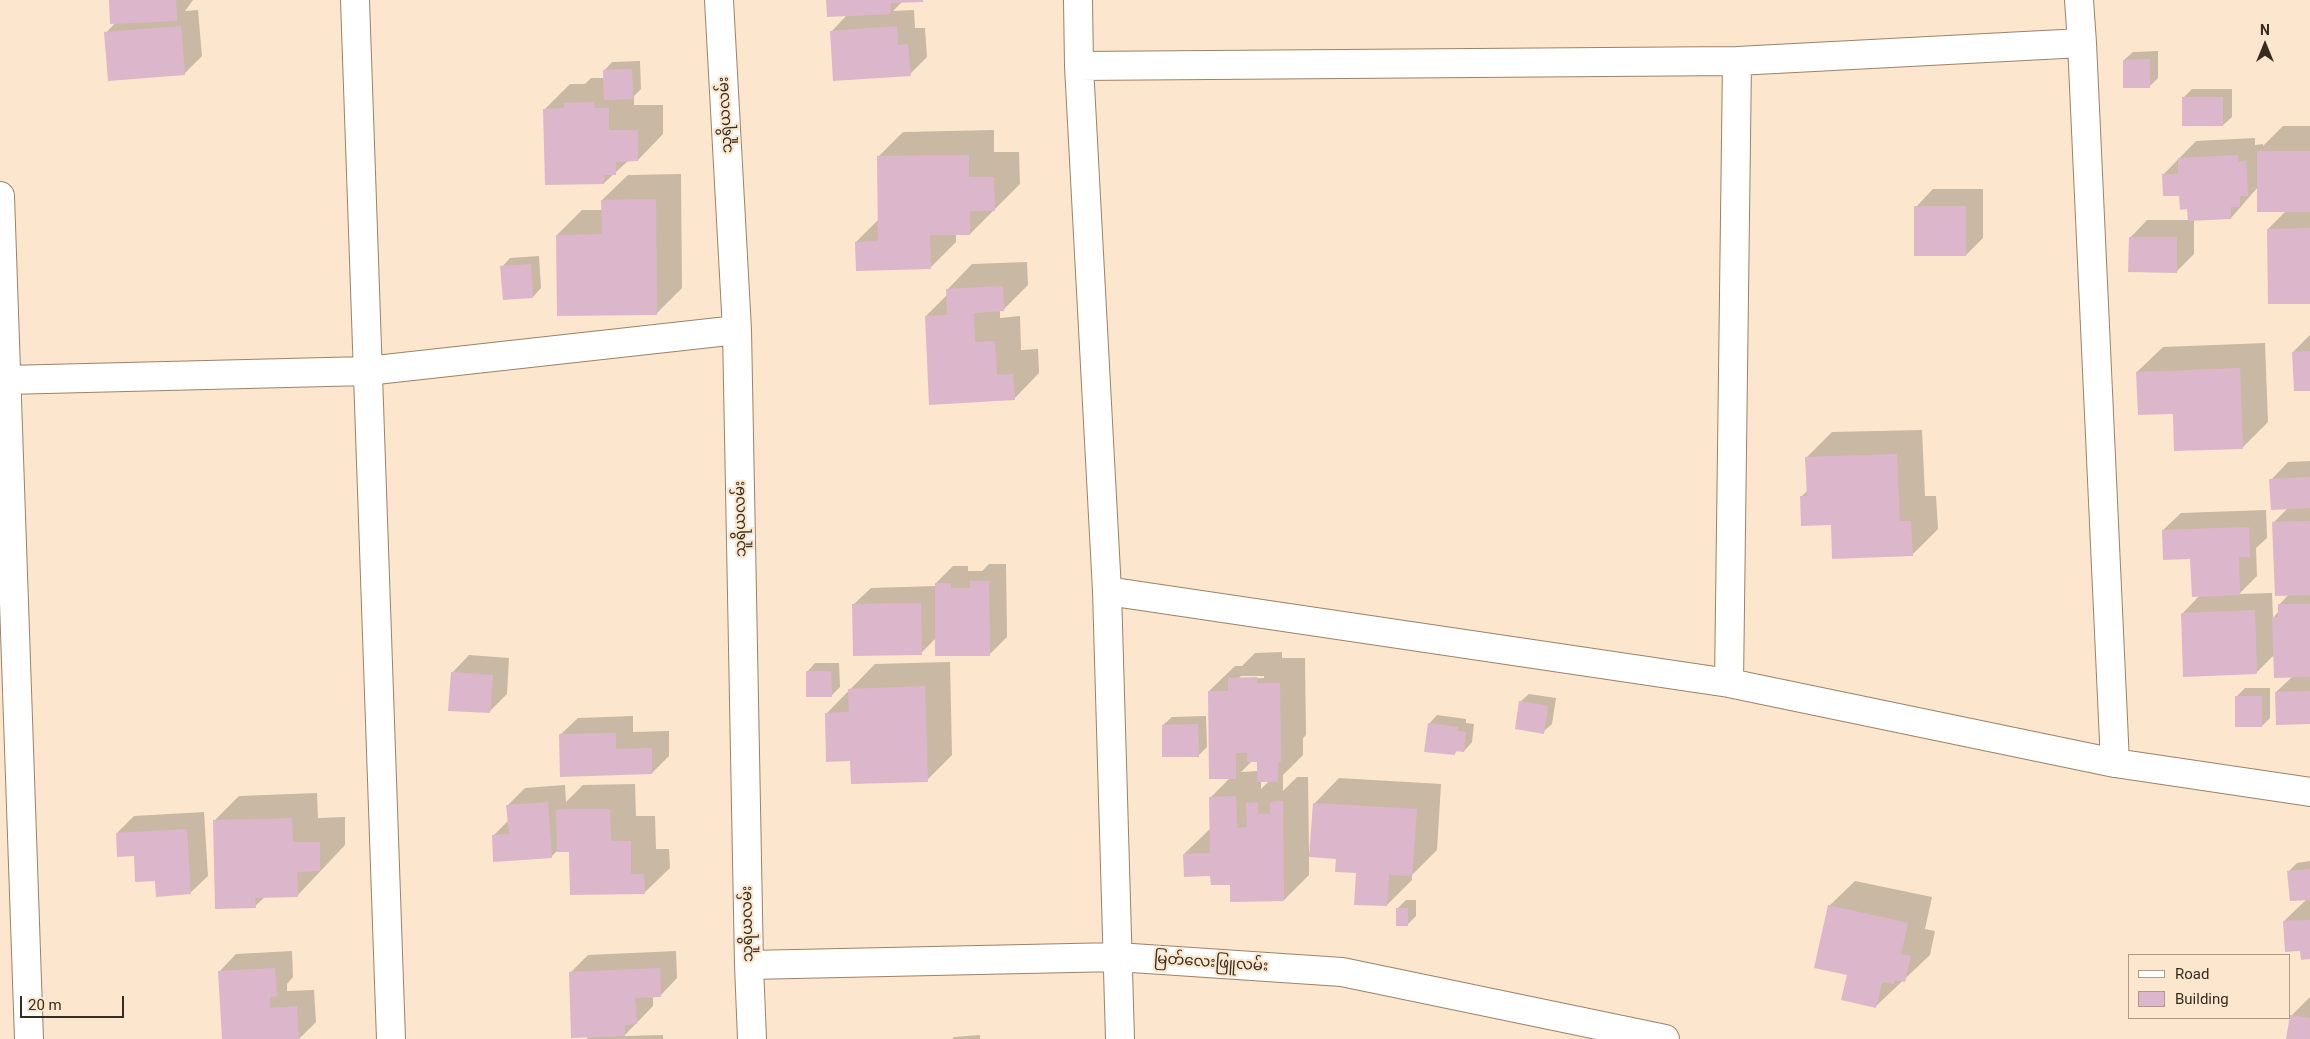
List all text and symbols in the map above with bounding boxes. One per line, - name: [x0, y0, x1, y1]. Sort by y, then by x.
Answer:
- north arrow: [2240, 20, 2290, 70]
- text: N: [2260, 22, 2270, 38]
- street label: သူရိယလမ်း: [715, 76, 737, 154]
- street label: သူရိယလမ်း: [731, 481, 751, 557]
- street label: သူရိယလမ်း: [738, 886, 758, 962]
- street label: မြတ်လေးဖြူလမ်း: [1153, 950, 1269, 976]
- legend: [2128, 954, 2290, 1019]
- text: Road: [2175, 965, 2209, 983]
- scale bar: [22, 986, 126, 1018]
- text: Building: [2175, 990, 2229, 1008]
- text: 20 m: [28, 996, 62, 1014]

